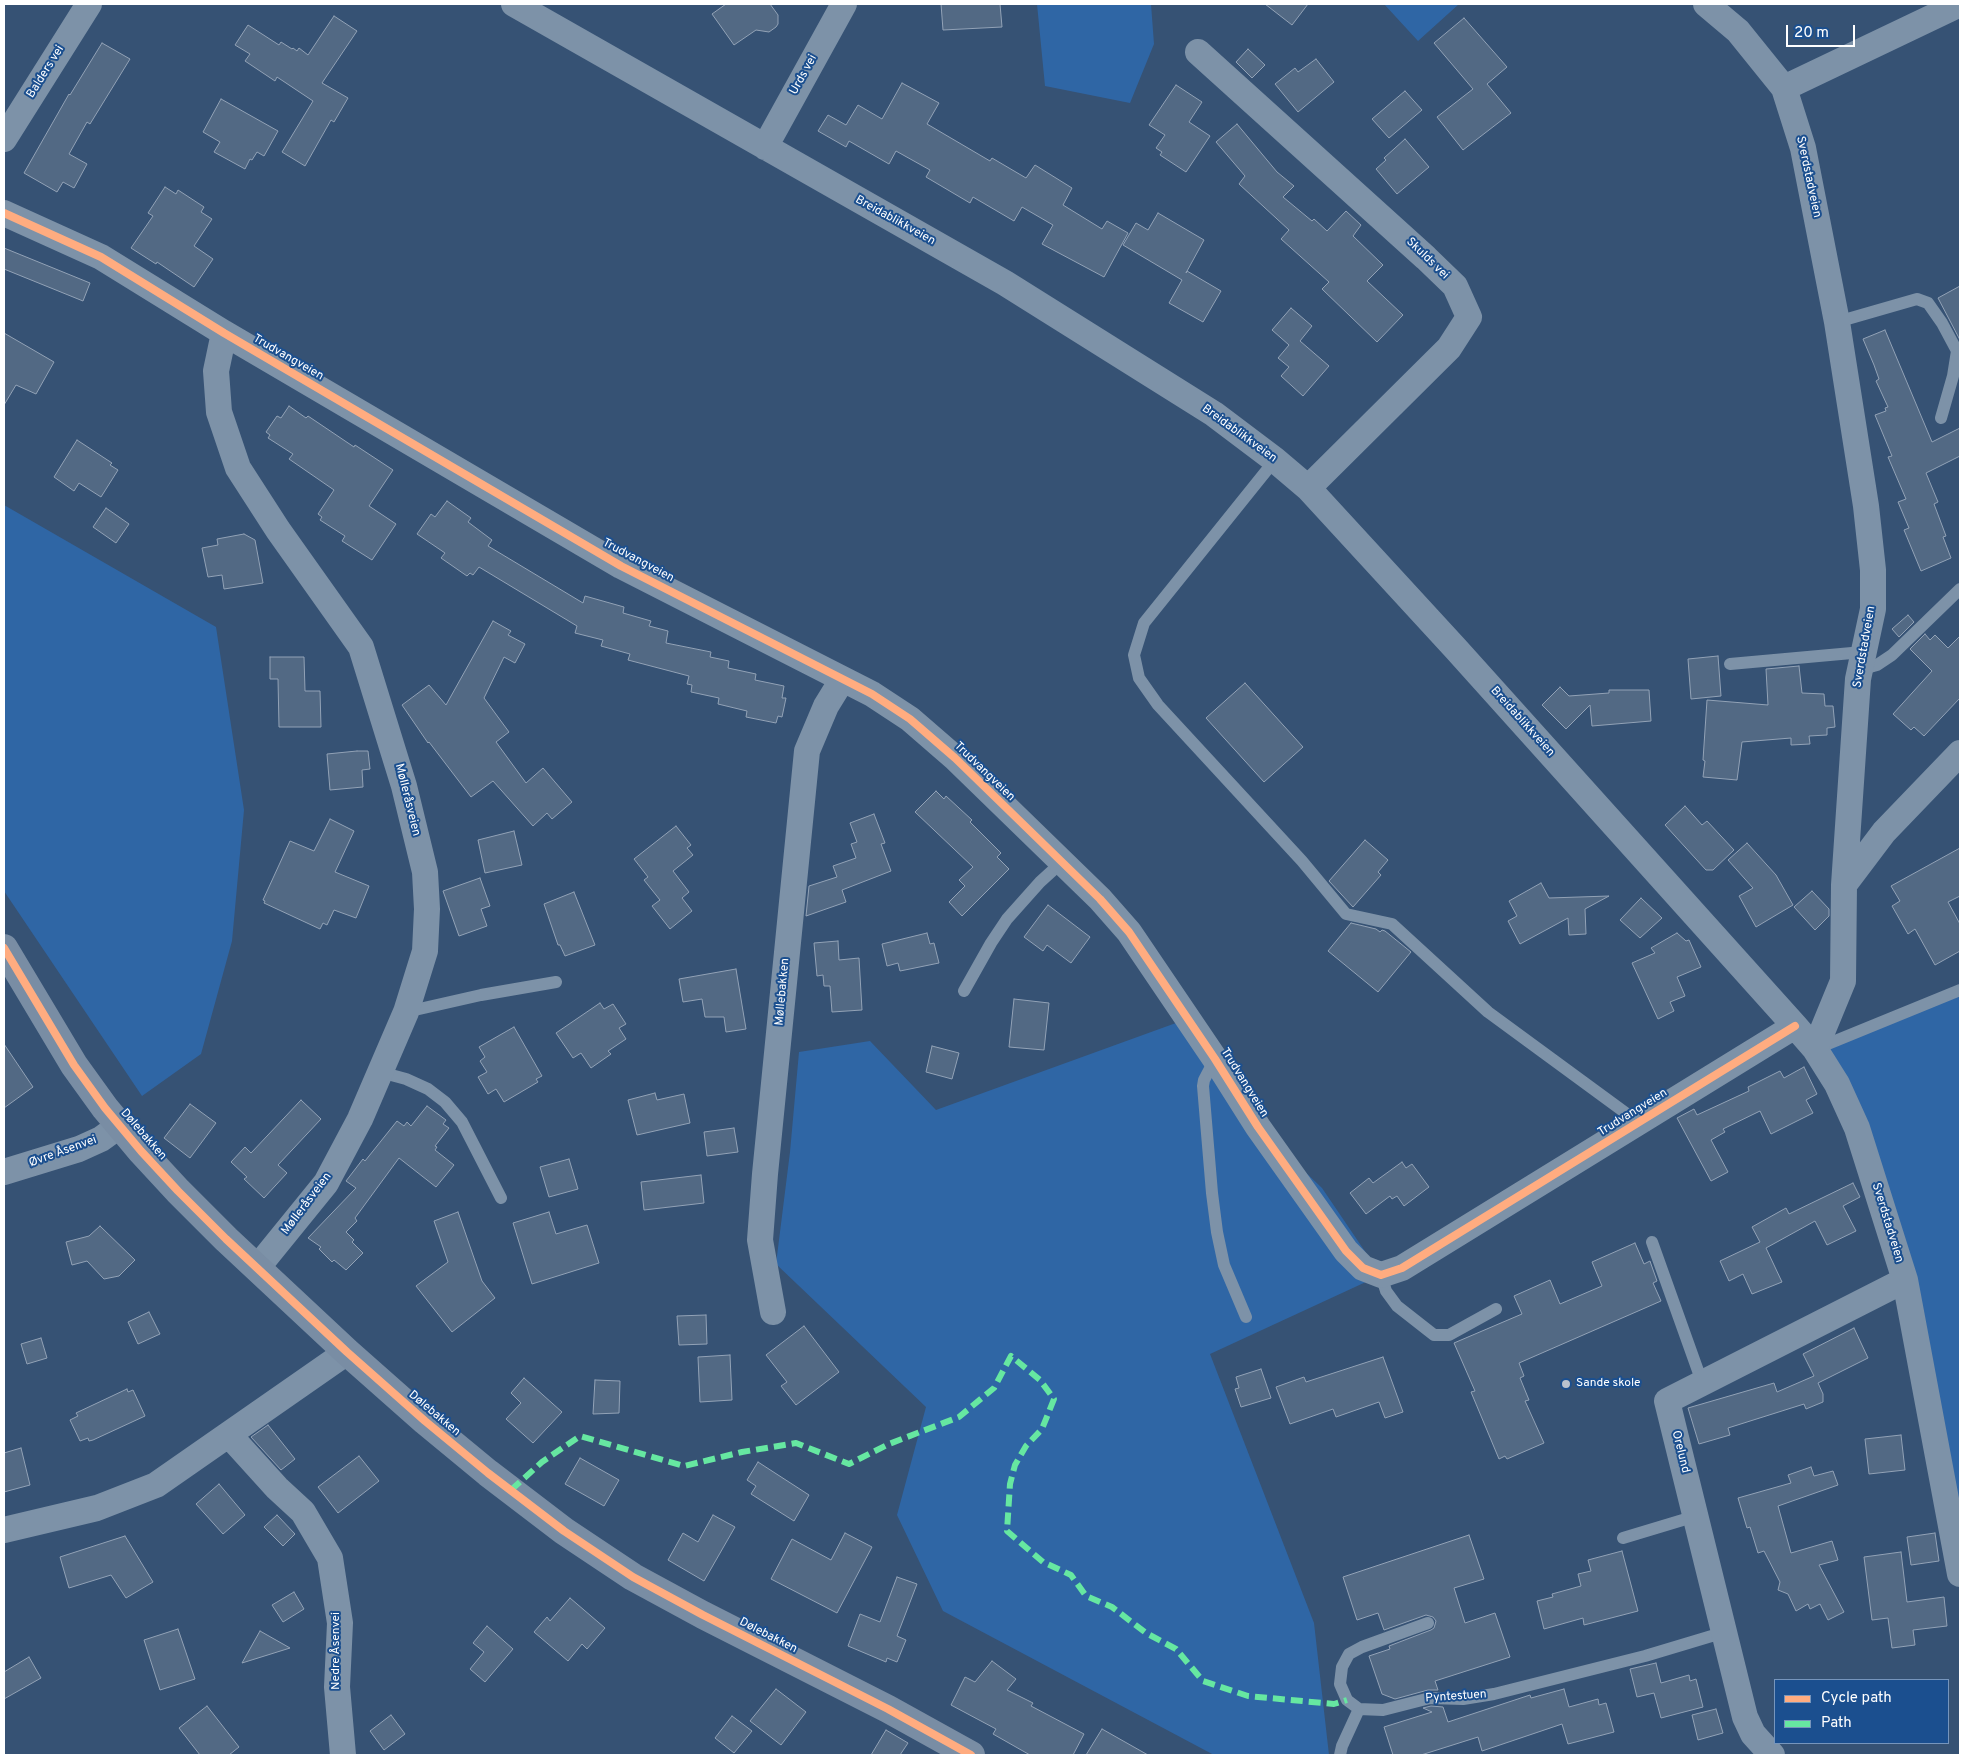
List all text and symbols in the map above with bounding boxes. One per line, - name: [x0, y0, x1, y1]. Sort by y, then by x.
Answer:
- scale bar: [1789, 15, 1858, 47]
- text: 20 m: [1794, 24, 1829, 43]
- street label: Balders vei: [24, 43, 68, 101]
- street label: Urds vei: [787, 53, 821, 97]
- street label: Sverdstadveien: [1792, 135, 1824, 219]
- street label: Breidablikkveien: [852, 193, 938, 249]
- street label: Skulds vei: [1403, 235, 1451, 283]
- street label: Trudvangveien: [250, 332, 326, 384]
- street label: Breidablikkveien: [1199, 402, 1279, 466]
- street label: Trudvangveien: [600, 536, 676, 586]
- street label: Sverdstadveien: [1851, 605, 1879, 689]
- street label: Breidablikkveien: [1487, 684, 1557, 760]
- street label: Trudvangveien: [951, 739, 1017, 805]
- street label: Mølleråsveien: [391, 762, 423, 838]
- street label: Møllebakken: [773, 957, 793, 1027]
- street label: Trudvangveien: [1217, 1046, 1271, 1120]
- street label: Trudvangveien: [1596, 1086, 1670, 1140]
- street label: Dølebakken: [117, 1106, 169, 1164]
- street label: Øvre Åsenvei: [27, 1133, 99, 1171]
- street label: Mølleråsveien: [279, 1170, 335, 1238]
- street label: Sverdstadveien: [1868, 1181, 1906, 1265]
- place label: Sande skole: [1576, 1377, 1641, 1391]
- marker: Sande skole: [1560, 1378, 1572, 1390]
- street label: Dølebakken: [405, 1388, 463, 1440]
- street label: Orelund: [1668, 1429, 1692, 1475]
- street label: Nedre Åsenvei: [330, 1612, 344, 1690]
- street label: Dølebakken: [737, 1615, 799, 1657]
- legend: [1774, 1679, 1949, 1744]
- street label: Pyntestuen: [1425, 1688, 1487, 1706]
- text: Cycle path: [1821, 1689, 1892, 1708]
- text: Path: [1821, 1714, 1852, 1733]

